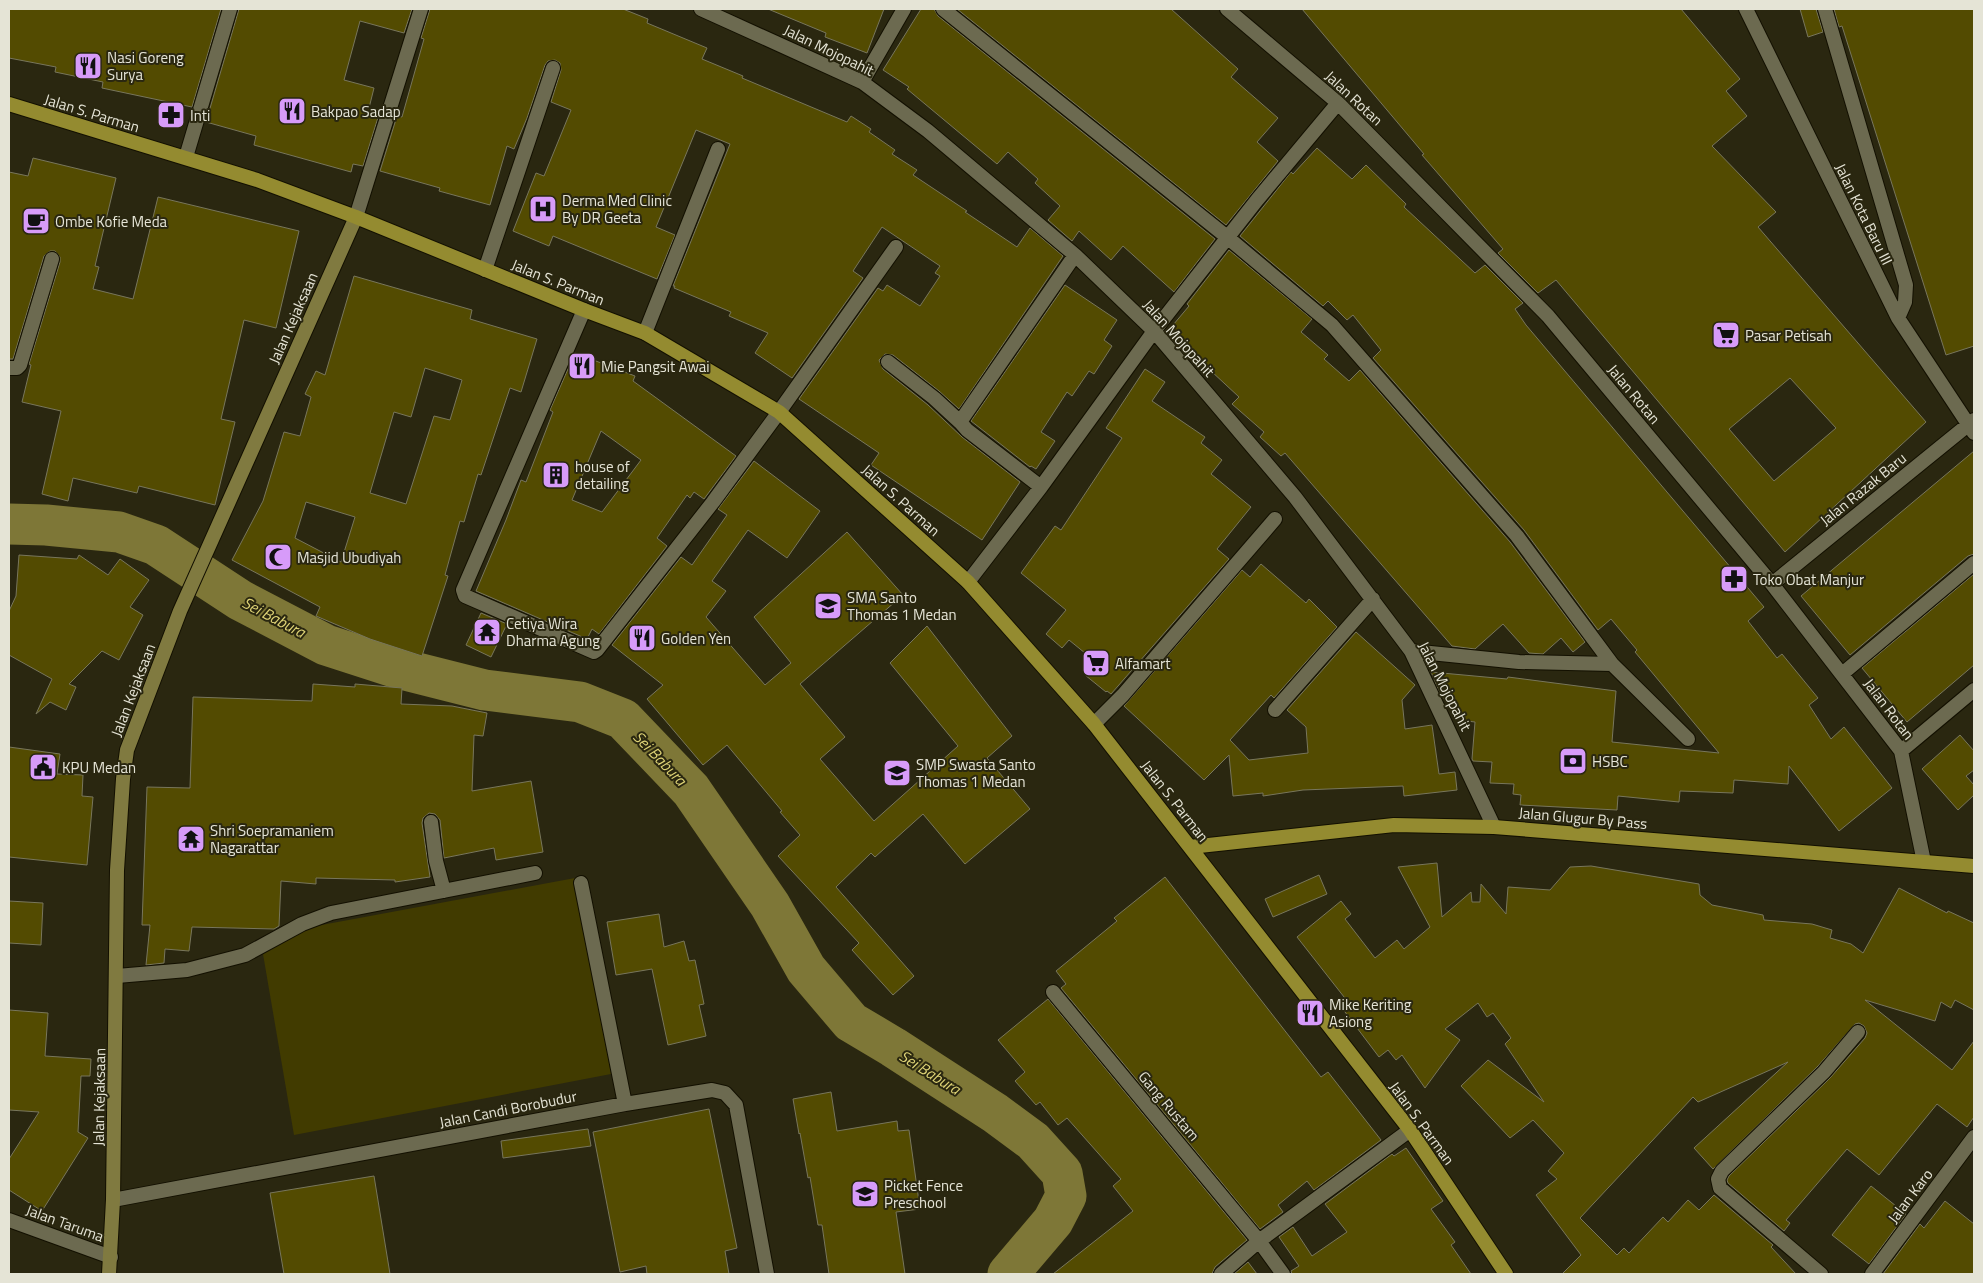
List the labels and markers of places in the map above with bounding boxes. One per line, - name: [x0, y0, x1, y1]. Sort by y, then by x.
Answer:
- place label: Nasi Goreng Surya: [107, 46, 184, 86]
- restaurant icon: Nasi Goreng Surya: [73, 51, 103, 81]
- restaurant icon: Bakpao Sadap: [277, 96, 307, 126]
- pharmacy icon: Inti: [156, 100, 186, 130]
- place label: Bakpao Sadap: [311, 100, 401, 123]
- place label: Inti: [190, 104, 210, 127]
- place label: Derma Med Clinic By DR Geeta: [562, 189, 672, 229]
- hospital icon: Derma Med Clinic By DR Geeta: [528, 194, 558, 224]
- cafe icon: Ombe Kofie Meda: [21, 206, 51, 236]
- place label: Ombe Kofie Meda: [55, 210, 168, 233]
- supermarket icon: Pasar Petisah: [1711, 320, 1741, 350]
- place label: Pasar Petisah: [1745, 324, 1832, 347]
- restaurant icon: Mie Pangsit Awai: [567, 351, 597, 381]
- place label: Mie Pangsit Awai: [601, 355, 710, 378]
- place label: house of detailing: [575, 455, 630, 495]
- building icon: house of detailing: [541, 460, 571, 490]
- mosque icon: Masjid Ubudiyah: [263, 542, 293, 572]
- place label: Masjid Ubudiyah: [297, 546, 401, 569]
- pharmacy icon: Toko Obat Manjur: [1719, 564, 1749, 594]
- place label: Toko Obat Manjur: [1753, 568, 1864, 591]
- place label: SMA Santo Thomas 1 Medan: [847, 586, 957, 626]
- school or university icon: SMA Santo Thomas 1 Medan: [813, 591, 843, 621]
- place label: Cetiya Wira Dharma Agung: [506, 612, 600, 652]
- temple icon: Cetiya Wira Dharma Agung: [472, 617, 502, 647]
- restaurant icon: Golden Yen: [627, 623, 657, 653]
- place label: Golden Yen: [661, 627, 731, 650]
- supermarket icon: Alfamart: [1081, 648, 1111, 678]
- place label: Alfamart: [1115, 652, 1171, 675]
- bank icon: HSBC: [1558, 746, 1588, 776]
- place label: HSBC: [1592, 750, 1628, 773]
- public building icon: KPU Medan: [28, 752, 58, 782]
- place label: SMP Swasta Santo Thomas 1 Medan: [916, 753, 1036, 793]
- place label: KPU Medan: [62, 756, 136, 779]
- school or university icon: SMP Swasta Santo Thomas 1 Medan: [882, 758, 912, 788]
- place label: Shri Soepramaniem Nagarattar: [210, 819, 334, 859]
- temple icon: Shri Soepramaniem Nagarattar: [176, 824, 206, 854]
- place label: Mike Keriting Asiong: [1329, 993, 1412, 1033]
- restaurant icon: Mike Keriting Asiong: [1295, 998, 1325, 1028]
- place label: Picket Fence Preschool: [884, 1174, 963, 1214]
- school or university icon: Picket Fence Preschool: [850, 1179, 880, 1209]

